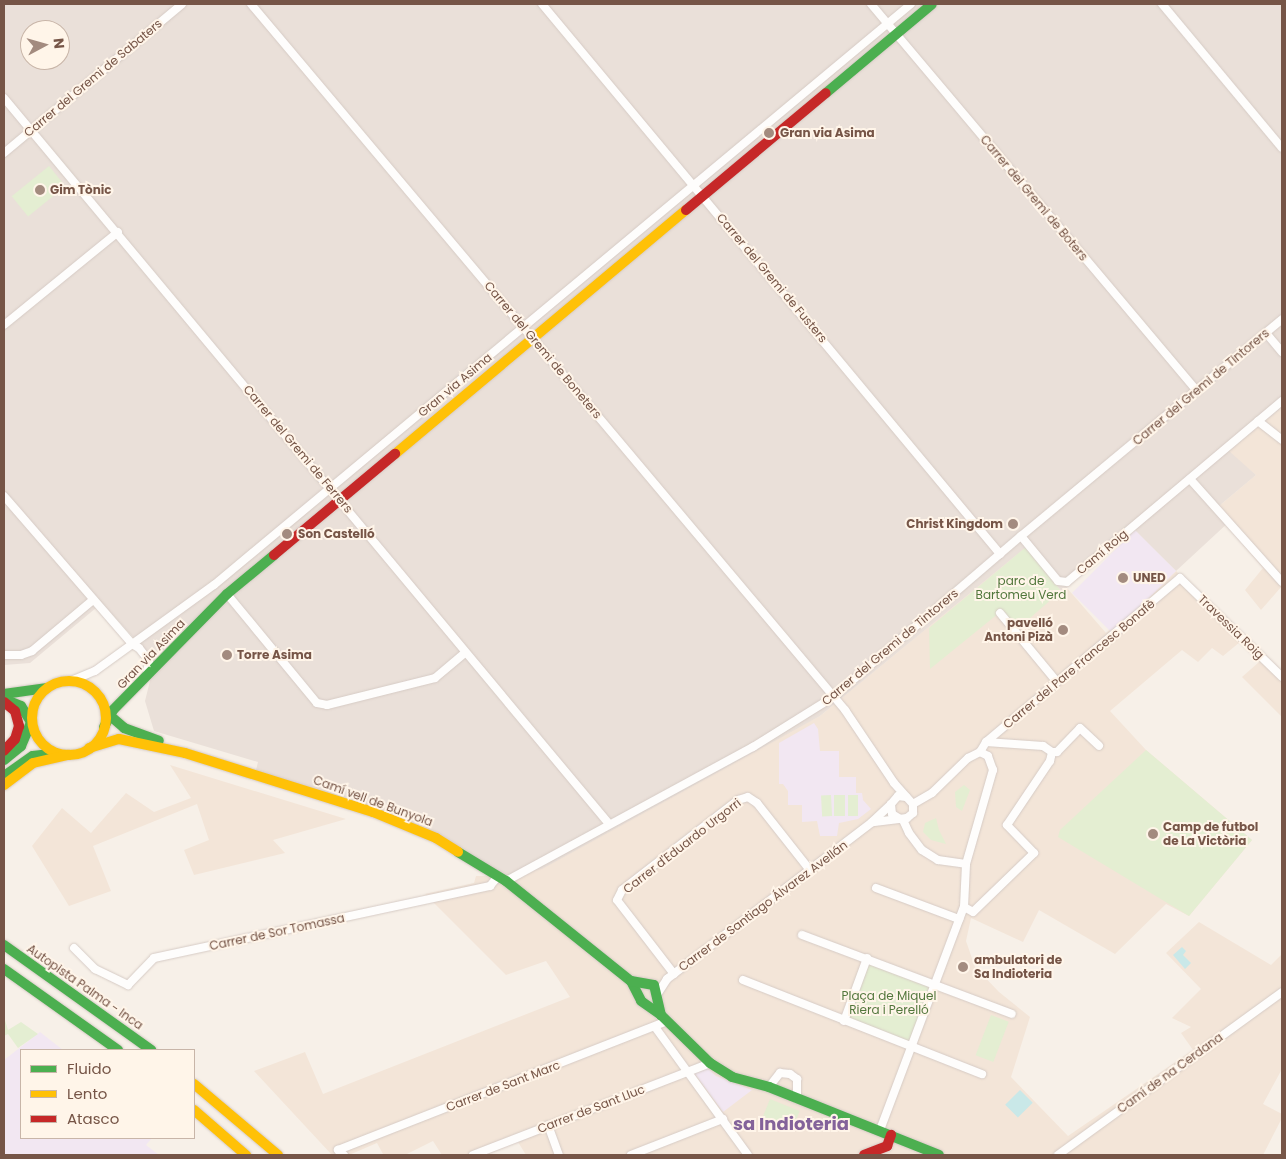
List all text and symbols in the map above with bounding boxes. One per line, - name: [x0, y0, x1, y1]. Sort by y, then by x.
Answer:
- street label: Carrer del Gremi de Sabaters: [21, 16, 165, 140]
- north arrow: [20, 20, 70, 70]
- text: N: [48, 37, 69, 50]
- marker: Gran via Asima: [762, 126, 776, 140]
- place label: Gran via Asima: [780, 126, 875, 140]
- street label: Carrer del Gremi de Boters: [977, 132, 1091, 264]
- place label: Gim Tònic: [50, 183, 112, 197]
- marker: Gim Tònic: [34, 184, 46, 196]
- street label: Carrer del Gremi de Fusters: [714, 210, 830, 346]
- street label: Carrer del Gremi de Boneters: [481, 279, 605, 421]
- street label: Carrer del Gremi de Tintorers: [1130, 326, 1272, 448]
- street label: Gran via Asima: [415, 350, 495, 420]
- street label: Carrer del Gremi de Ferrers: [240, 382, 356, 516]
- place label: Christ Kingdom: [906, 517, 1003, 531]
- marker: Christ Kingdom: [1007, 518, 1019, 530]
- marker: Son Castelló: [280, 527, 294, 541]
- place label: Son Castelló: [298, 527, 375, 541]
- street label: Camí Roig: [1074, 527, 1130, 577]
- place label: UNED: [1133, 571, 1166, 585]
- marker: UNED: [1117, 572, 1129, 584]
- park label: parc de Bartomeu Verd: [976, 574, 1066, 602]
- street label: Carrer del Gremi de Tintorers: [819, 586, 961, 708]
- street label: Travessia Roig: [1195, 592, 1267, 662]
- street label: Carrer del Pare Francesc Bonafè: [1000, 596, 1158, 732]
- street label: Gran via Asima: [114, 616, 188, 692]
- place label: pavelló Antoni Pizà: [984, 616, 1053, 644]
- marker: pavelló Antoni Pizà: [1057, 624, 1069, 636]
- place label: Torre Asima: [237, 648, 312, 662]
- marker: Torre Asima: [221, 649, 233, 661]
- street label: Camí vell de Bunyola: [311, 773, 435, 829]
- street label: Carrer d'Eduardo Urgorri: [620, 796, 744, 896]
- place label: Camp de futbol de La Victòria: [1163, 820, 1258, 848]
- marker: Camp de futbol de La Victòria: [1147, 828, 1159, 840]
- street label: Carrer de Santiago Álvarez Avellán: [676, 838, 850, 974]
- street label: Carrer de Sor Tomassa: [208, 911, 346, 953]
- street label: Autopista Palma - Inca: [24, 941, 146, 1033]
- place label: ambulatori de Sa Indioteria: [974, 953, 1062, 981]
- marker: ambulatori de Sa Indioteria: [956, 960, 970, 974]
- park label: Plaça de Miquel Riera i Perelló: [842, 989, 936, 1017]
- street label: Camí de na Cerdana: [1114, 1030, 1226, 1116]
- legend: [20, 1049, 195, 1139]
- text: Fluido: [67, 1058, 111, 1079]
- street label: Carrer de Sant Marc: [444, 1058, 562, 1114]
- street label: Carrer de Sant Lluc: [535, 1082, 647, 1136]
- text: Lento: [67, 1083, 107, 1104]
- text: Atasco: [67, 1108, 119, 1129]
- district label: sa Indioteria: [733, 1113, 849, 1135]

